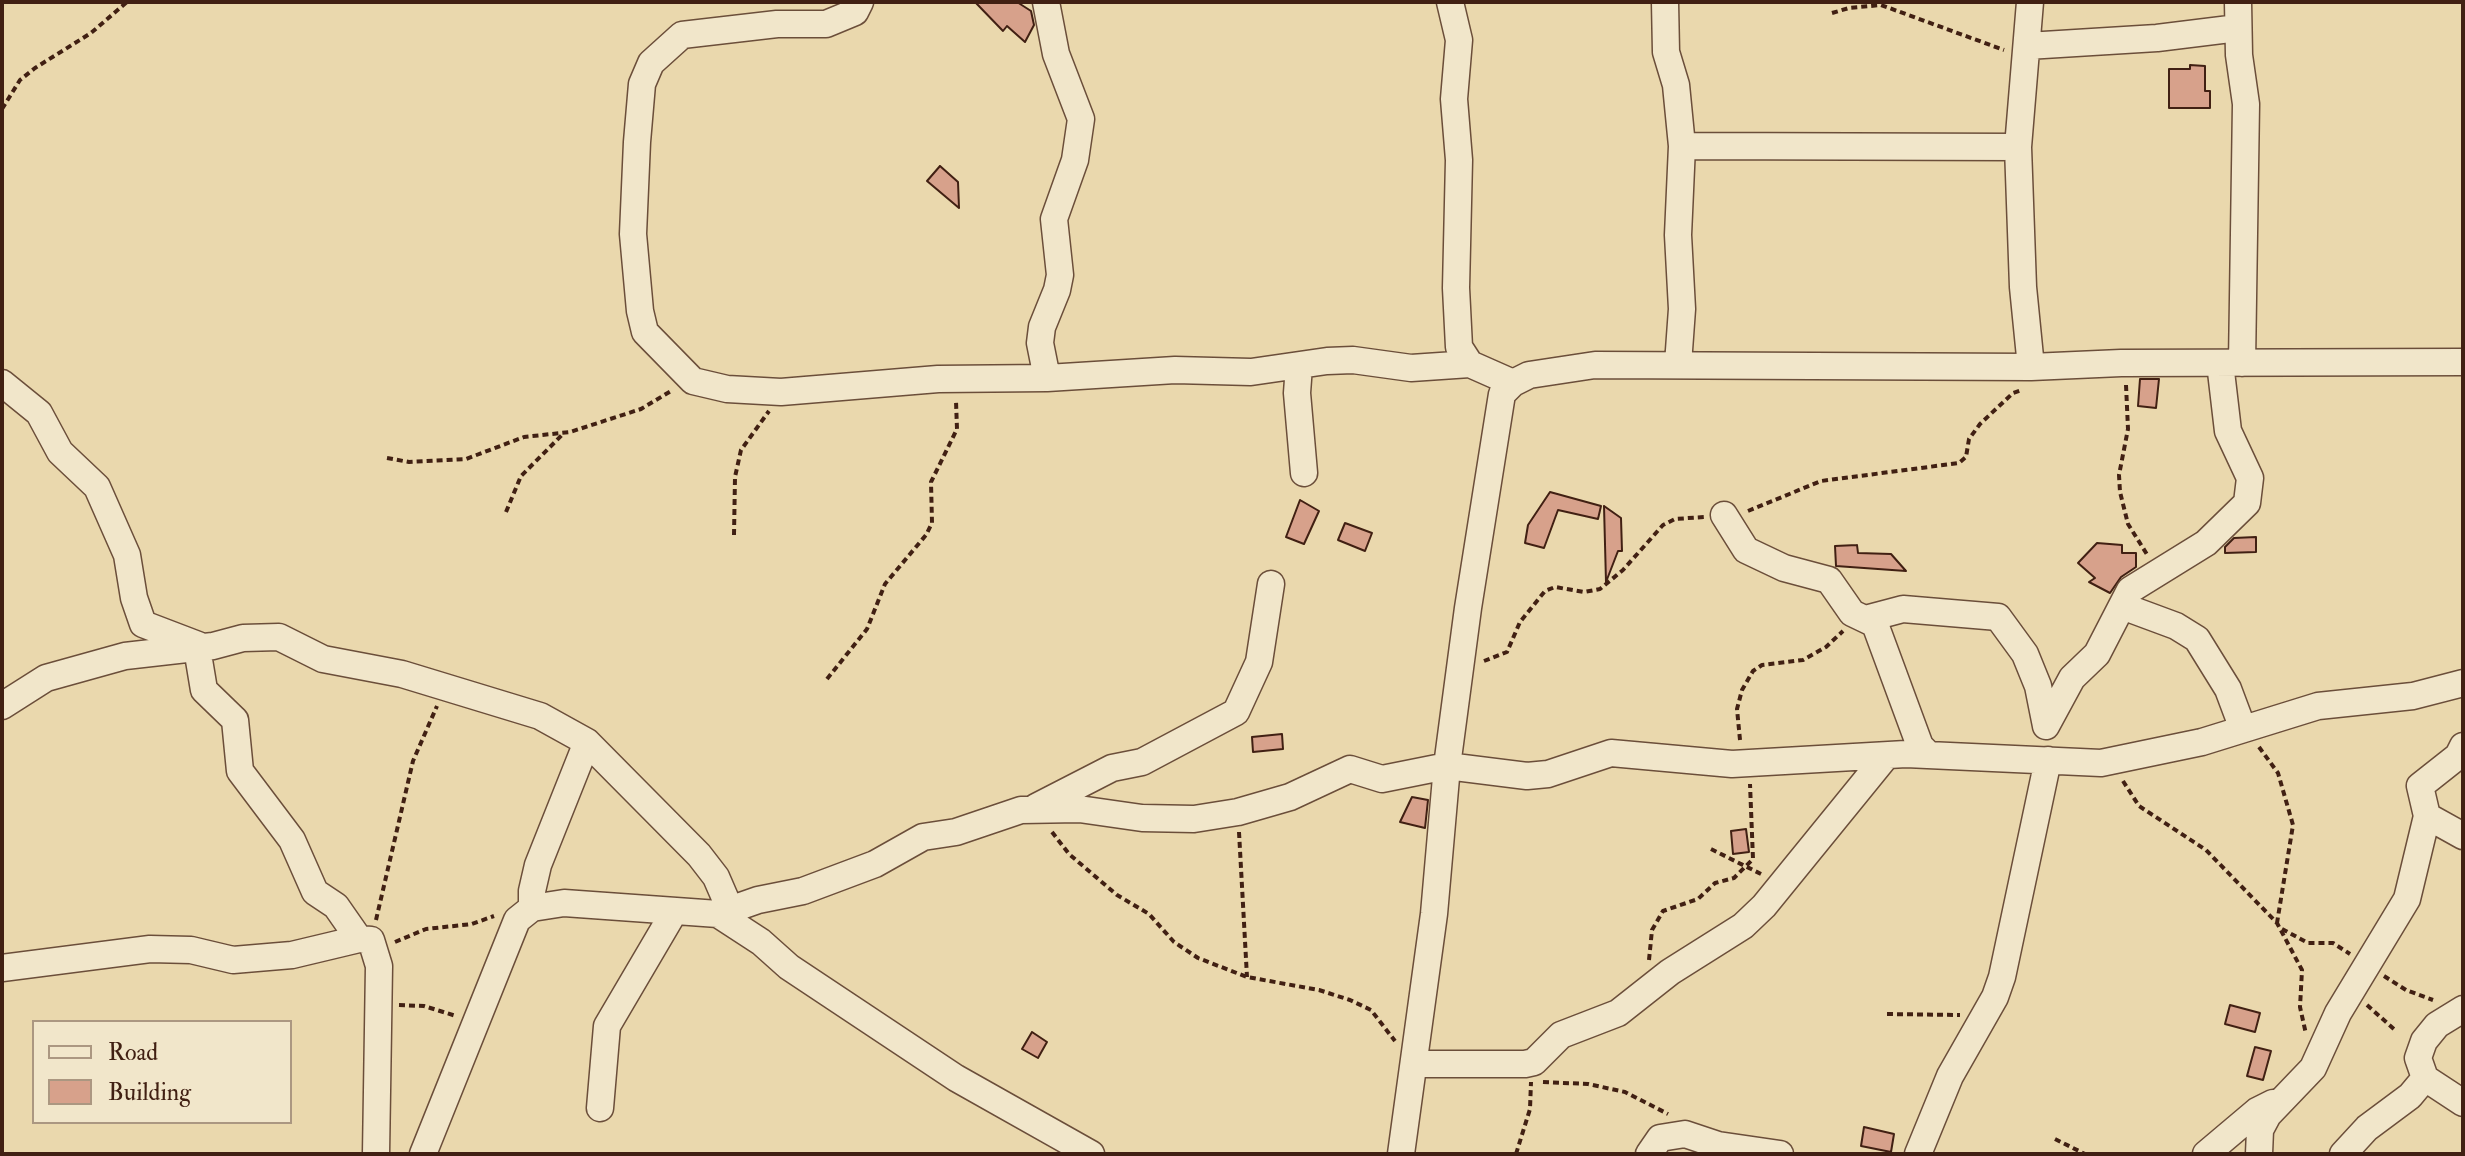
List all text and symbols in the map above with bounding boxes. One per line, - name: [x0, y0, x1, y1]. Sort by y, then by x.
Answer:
- legend: [32, 1020, 292, 1124]
- text: Road: [108, 1037, 158, 1068]
- text: Building: [108, 1077, 191, 1108]

